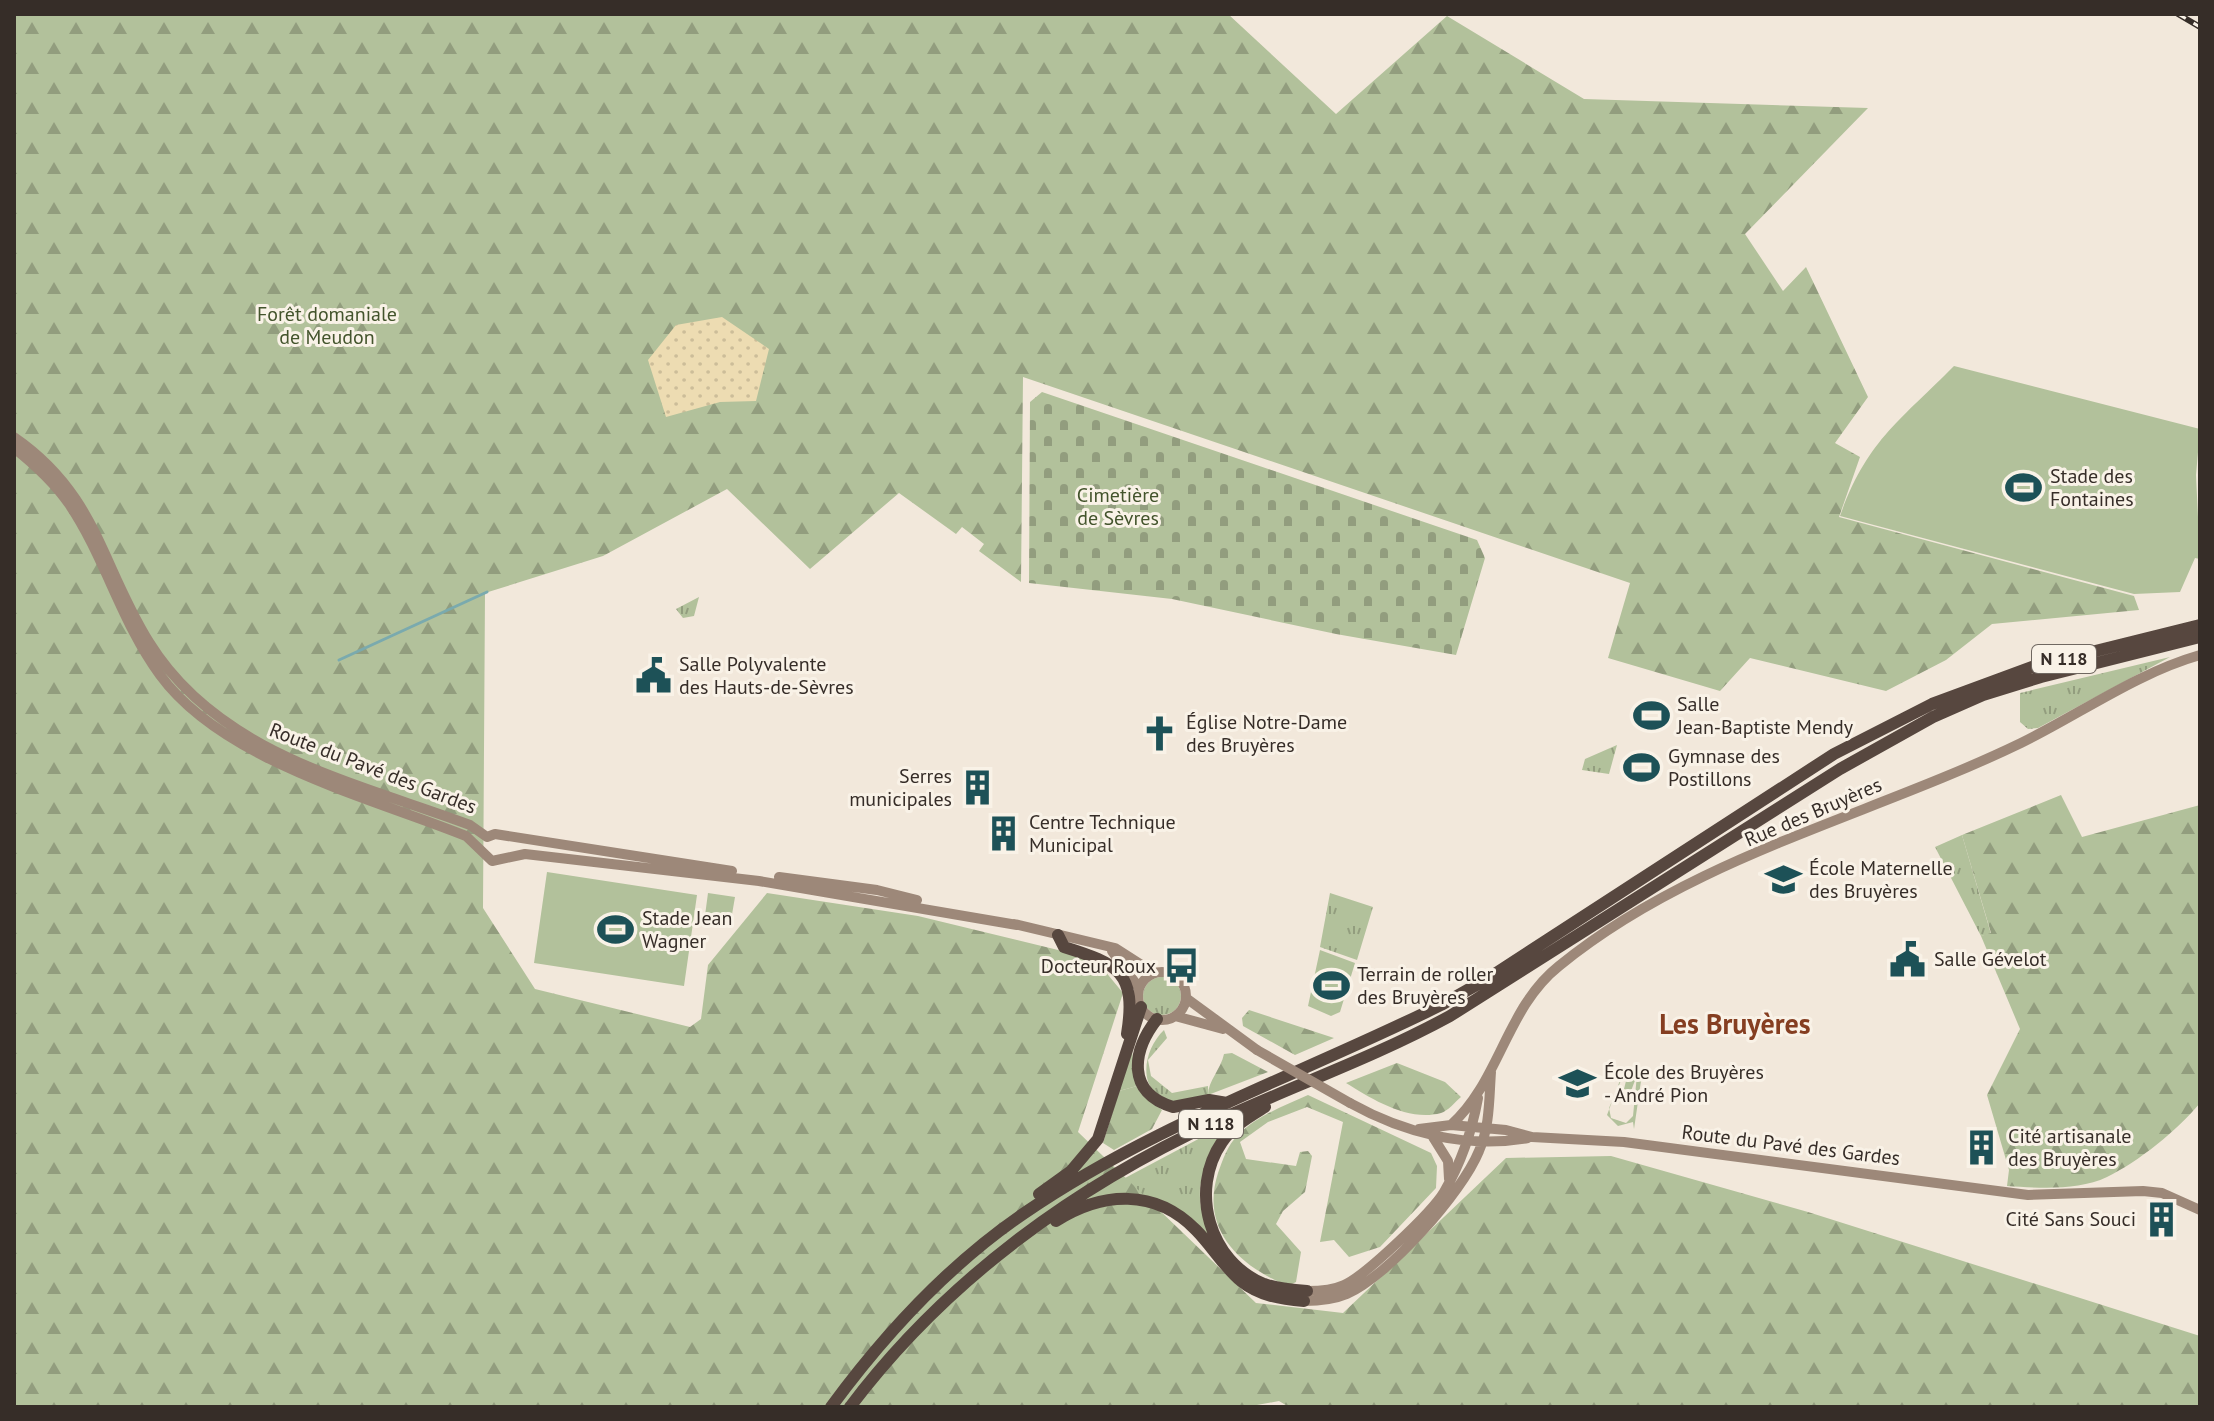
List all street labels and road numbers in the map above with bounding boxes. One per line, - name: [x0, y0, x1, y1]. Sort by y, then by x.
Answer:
- road number: N 118: [2032, 645, 2096, 673]
- street label: Route du Pavé des Gardes: [266, 716, 480, 820]
- street label: Rue des Bruyères: [1740, 771, 1886, 853]
- road number: N 118: [1179, 1110, 1243, 1138]
- street label: Route du Pavé des Gardes: [1680, 1119, 1902, 1171]

